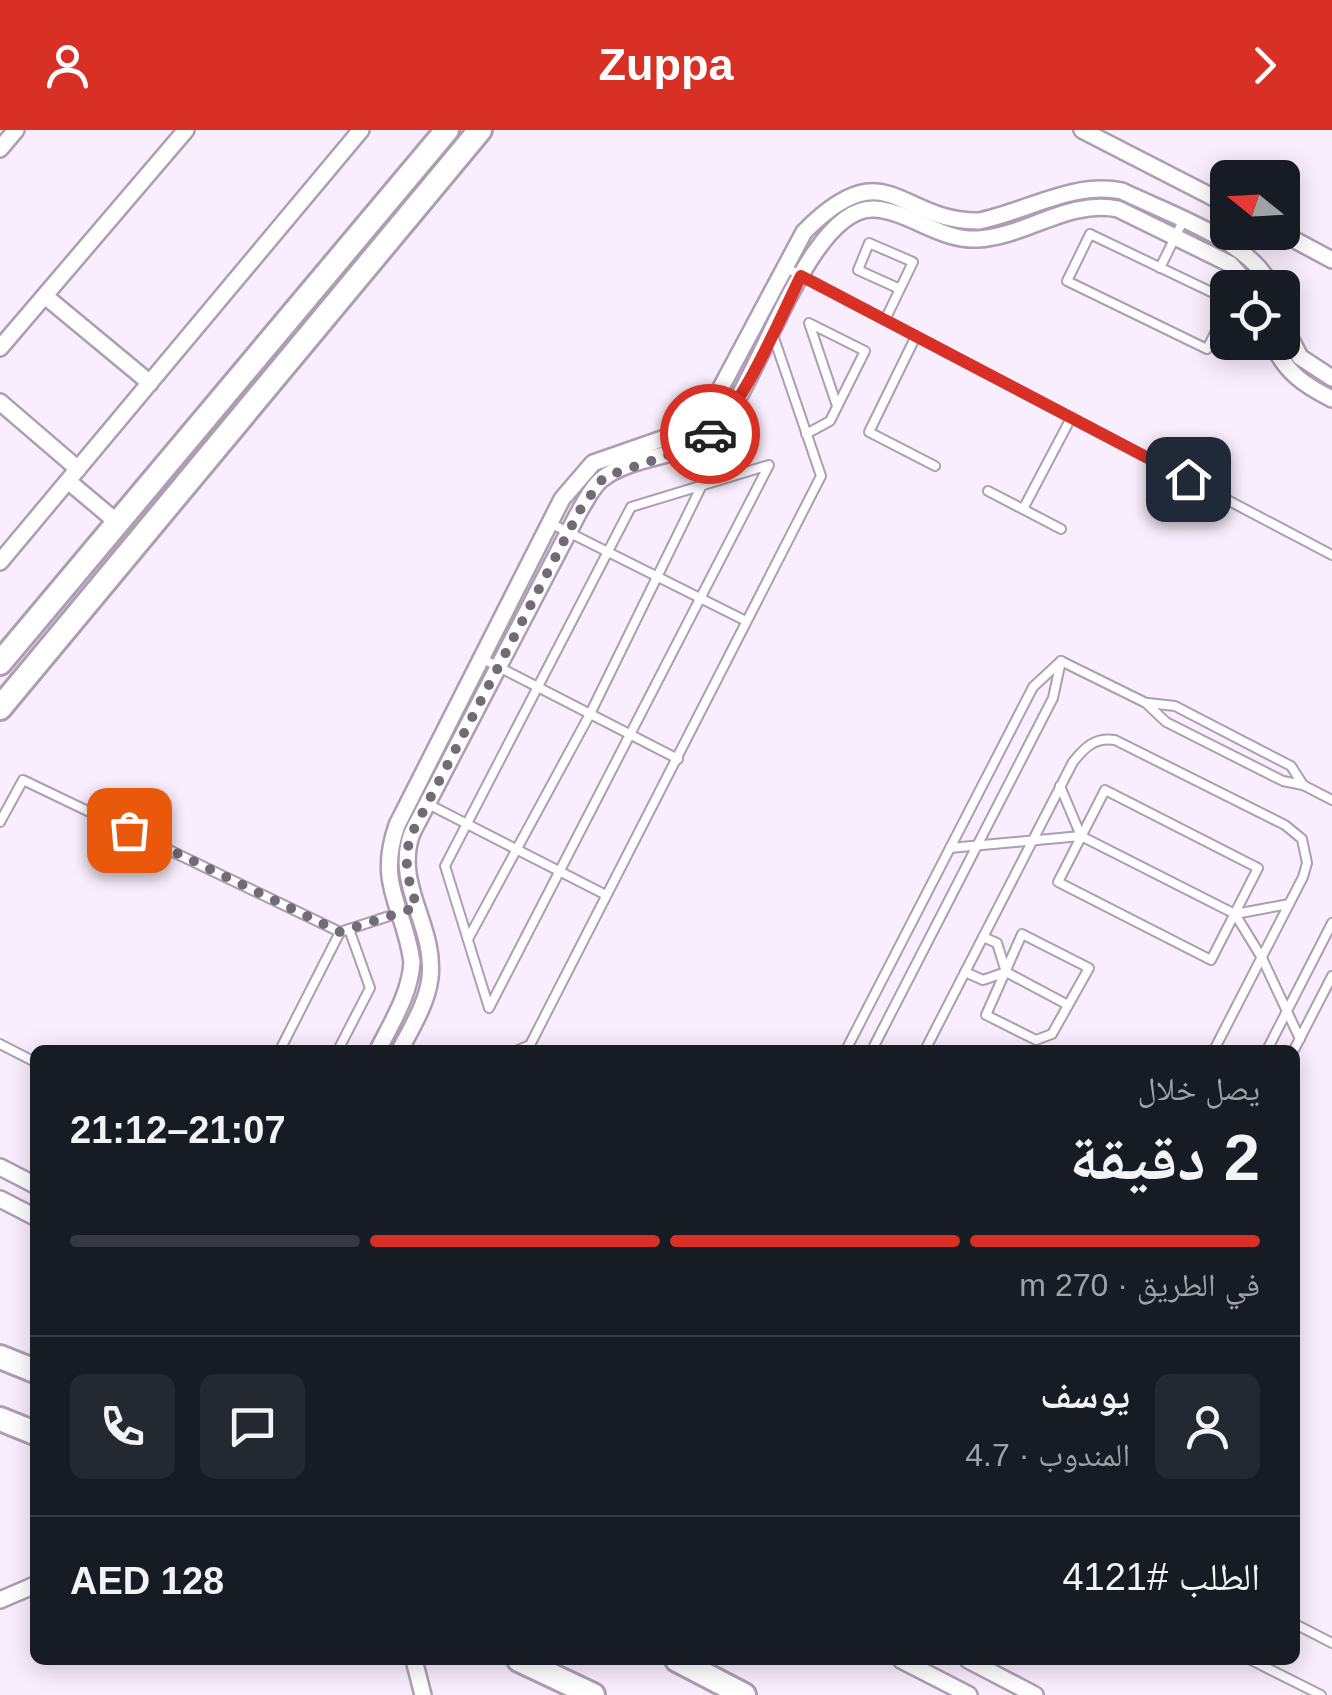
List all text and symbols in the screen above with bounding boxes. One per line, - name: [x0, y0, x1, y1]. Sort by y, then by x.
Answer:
- icon: person: [40, 38, 95, 93]
- icon: forward: [1237, 38, 1292, 93]
- text: Zuppa: [599, 39, 734, 90]
- north arrow: [1210, 160, 1300, 250]
- map controls: [1210, 160, 1300, 360]
- button: locate: [1210, 270, 1300, 360]
- courier: [660, 384, 760, 484]
- icon: car: [683, 407, 738, 462]
- pin: [1146, 437, 1231, 522]
- icon: home: [1161, 452, 1216, 507]
- pin: [87, 788, 172, 873]
- icon: bag: [102, 803, 157, 858]
- text: يصل خلال: [1137, 1071, 1260, 1107]
- text: 21:07–21:12: [70, 1109, 286, 1151]
- text: 2 دقيقة: [1069, 1121, 1260, 1194]
- text: في الطريق · 270 m: [1019, 1267, 1260, 1303]
- button: phone: [70, 1374, 175, 1479]
- button: chat: [200, 1374, 305, 1479]
- text: يوسف: [1040, 1374, 1130, 1416]
- button: person: [1155, 1374, 1260, 1479]
- text: المندوب · 4.7: [965, 1437, 1130, 1473]
- text: الطلب #4121: [1062, 1556, 1260, 1598]
- text: AED 128: [70, 1560, 224, 1602]

